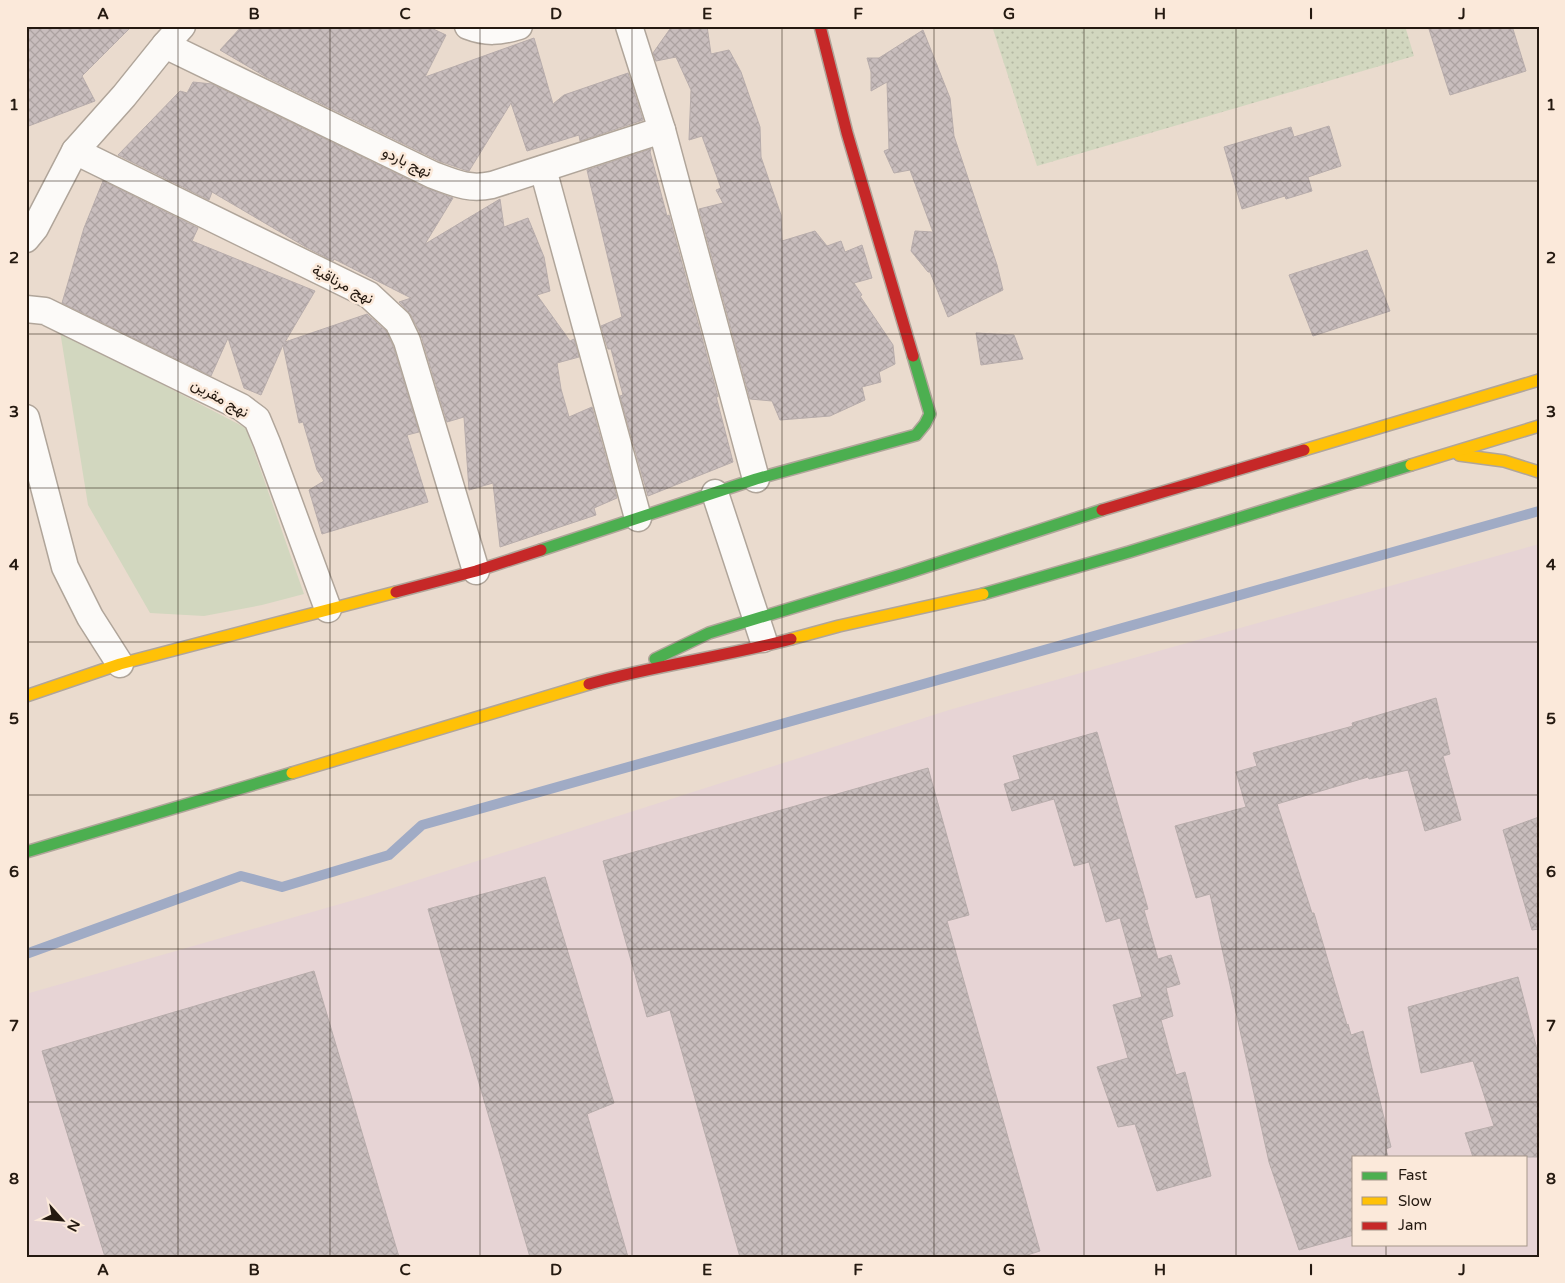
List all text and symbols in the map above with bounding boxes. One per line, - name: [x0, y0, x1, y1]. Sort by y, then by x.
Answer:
- text: A: [97, 4, 109, 24]
- text: B: [248, 4, 260, 24]
- text: C: [399, 4, 411, 24]
- text: D: [550, 4, 562, 24]
- text: E: [702, 4, 712, 24]
- text: F: [853, 4, 863, 24]
- text: G: [1003, 4, 1015, 24]
- text: H: [1154, 4, 1166, 24]
- text: I: [1309, 4, 1313, 24]
- text: J: [1457, 4, 1466, 24]
- text: 1: [9, 95, 19, 115]
- text: 1: [1546, 95, 1556, 115]
- street label: نهج باردو: [379, 143, 434, 183]
- text: 2: [9, 248, 19, 268]
- text: 2: [1546, 248, 1556, 268]
- street label: نهج مرناقية: [308, 260, 377, 309]
- street label: نهج مقرين: [187, 375, 252, 423]
- text: 3: [9, 402, 19, 422]
- text: 3: [1546, 402, 1556, 422]
- text: 4: [9, 555, 19, 575]
- text: 4: [1546, 555, 1556, 575]
- text: 5: [9, 709, 19, 729]
- text: 5: [1546, 709, 1556, 729]
- text: 6: [9, 862, 19, 882]
- text: 6: [1546, 862, 1556, 882]
- text: 7: [9, 1016, 19, 1036]
- text: 7: [1546, 1016, 1556, 1036]
- legend: [1352, 1156, 1528, 1246]
- text: Fast: [1398, 1166, 1428, 1184]
- text: 8: [9, 1169, 19, 1189]
- text: 8: [1546, 1169, 1556, 1189]
- text: Slow: [1398, 1192, 1432, 1210]
- north arrow: [38, 1196, 88, 1246]
- text: Jam: [1398, 1216, 1427, 1234]
- text: N: [63, 1217, 83, 1235]
- text: A: [97, 1260, 109, 1280]
- text: B: [248, 1260, 260, 1280]
- text: C: [399, 1260, 411, 1280]
- text: D: [550, 1260, 562, 1280]
- text: E: [702, 1260, 712, 1280]
- text: F: [853, 1260, 863, 1280]
- text: G: [1003, 1260, 1015, 1280]
- text: H: [1154, 1260, 1166, 1280]
- text: I: [1309, 1260, 1313, 1280]
- text: J: [1457, 1260, 1466, 1280]

